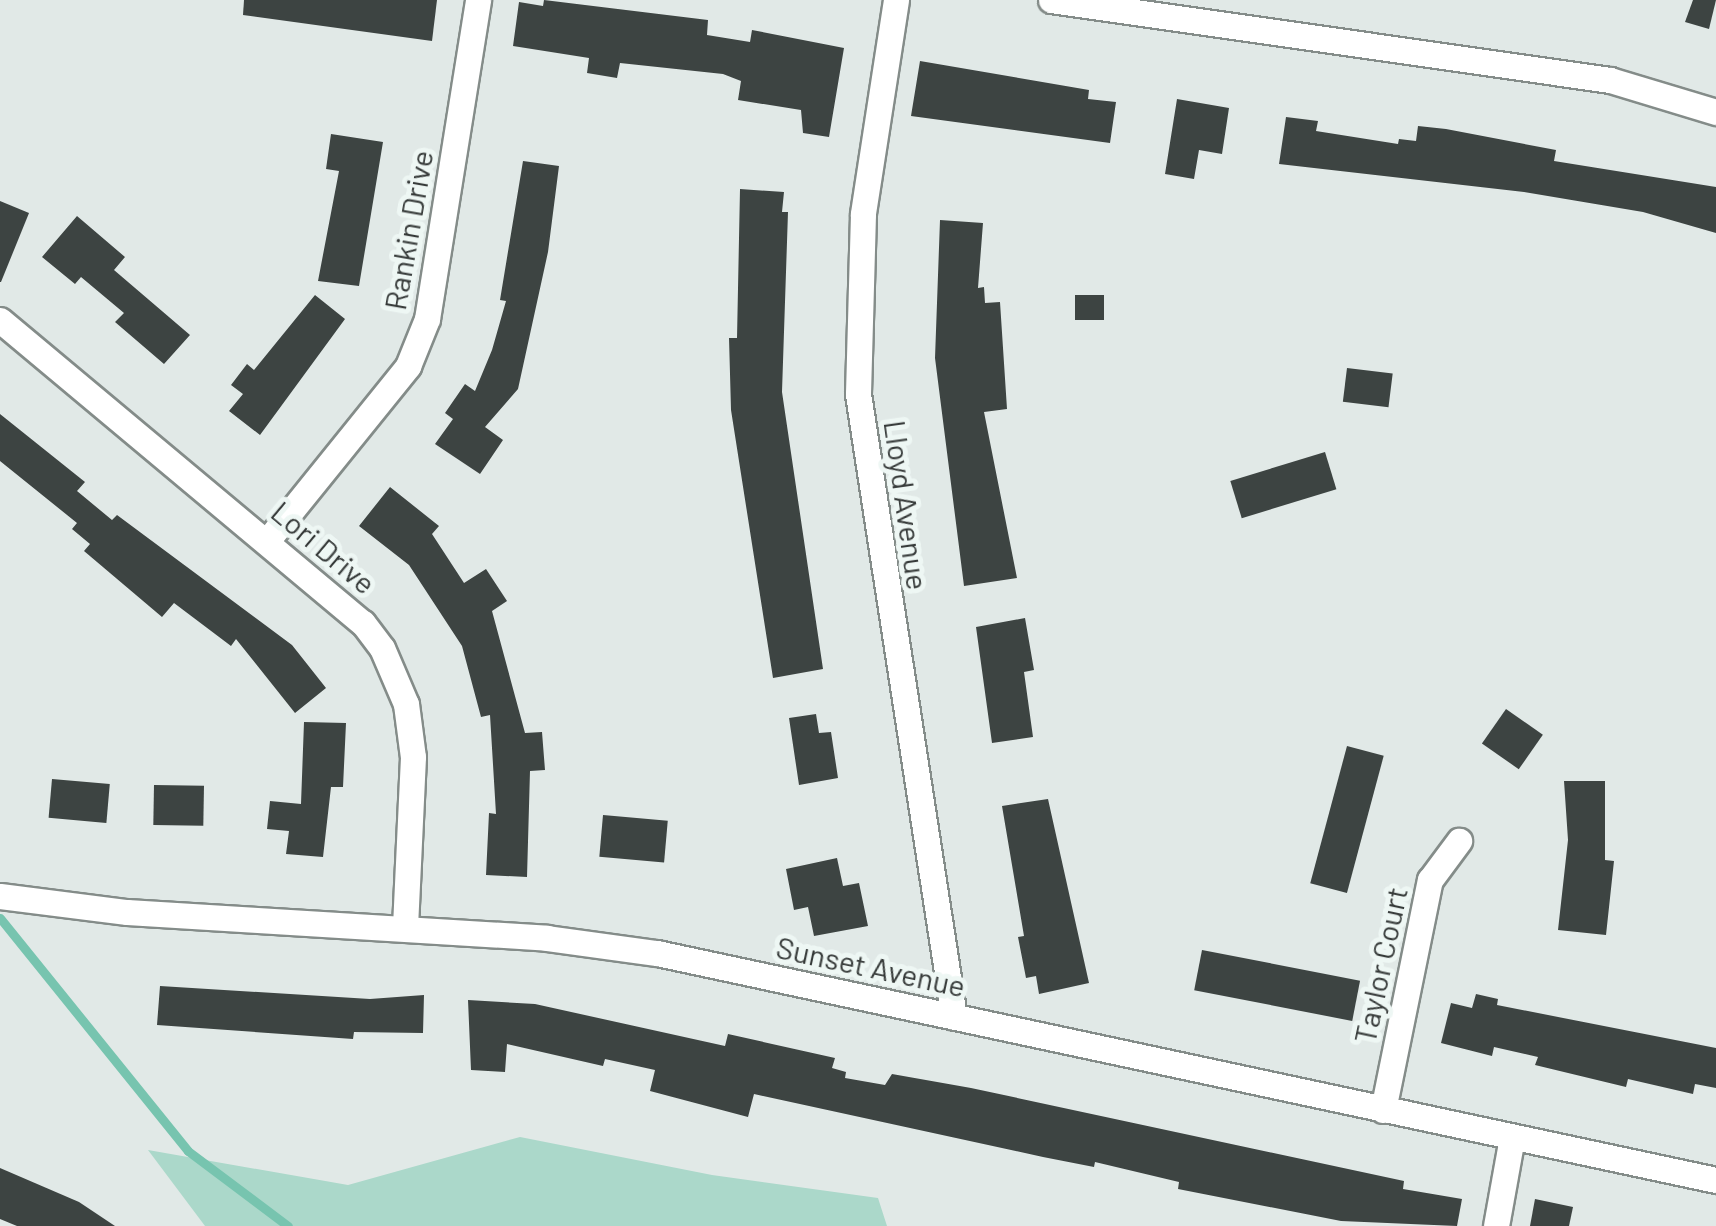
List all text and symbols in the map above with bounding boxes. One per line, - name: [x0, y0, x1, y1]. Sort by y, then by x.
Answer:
- street label: Rankin Drive: [376, 147, 440, 313]
- street label: Lloyd Avenue: [877, 418, 937, 592]
- street label: Lori Drive: [265, 493, 383, 601]
- street label: Taylor Court: [1346, 884, 1414, 1046]
- street label: Sunset Avenue: [773, 928, 969, 1004]

